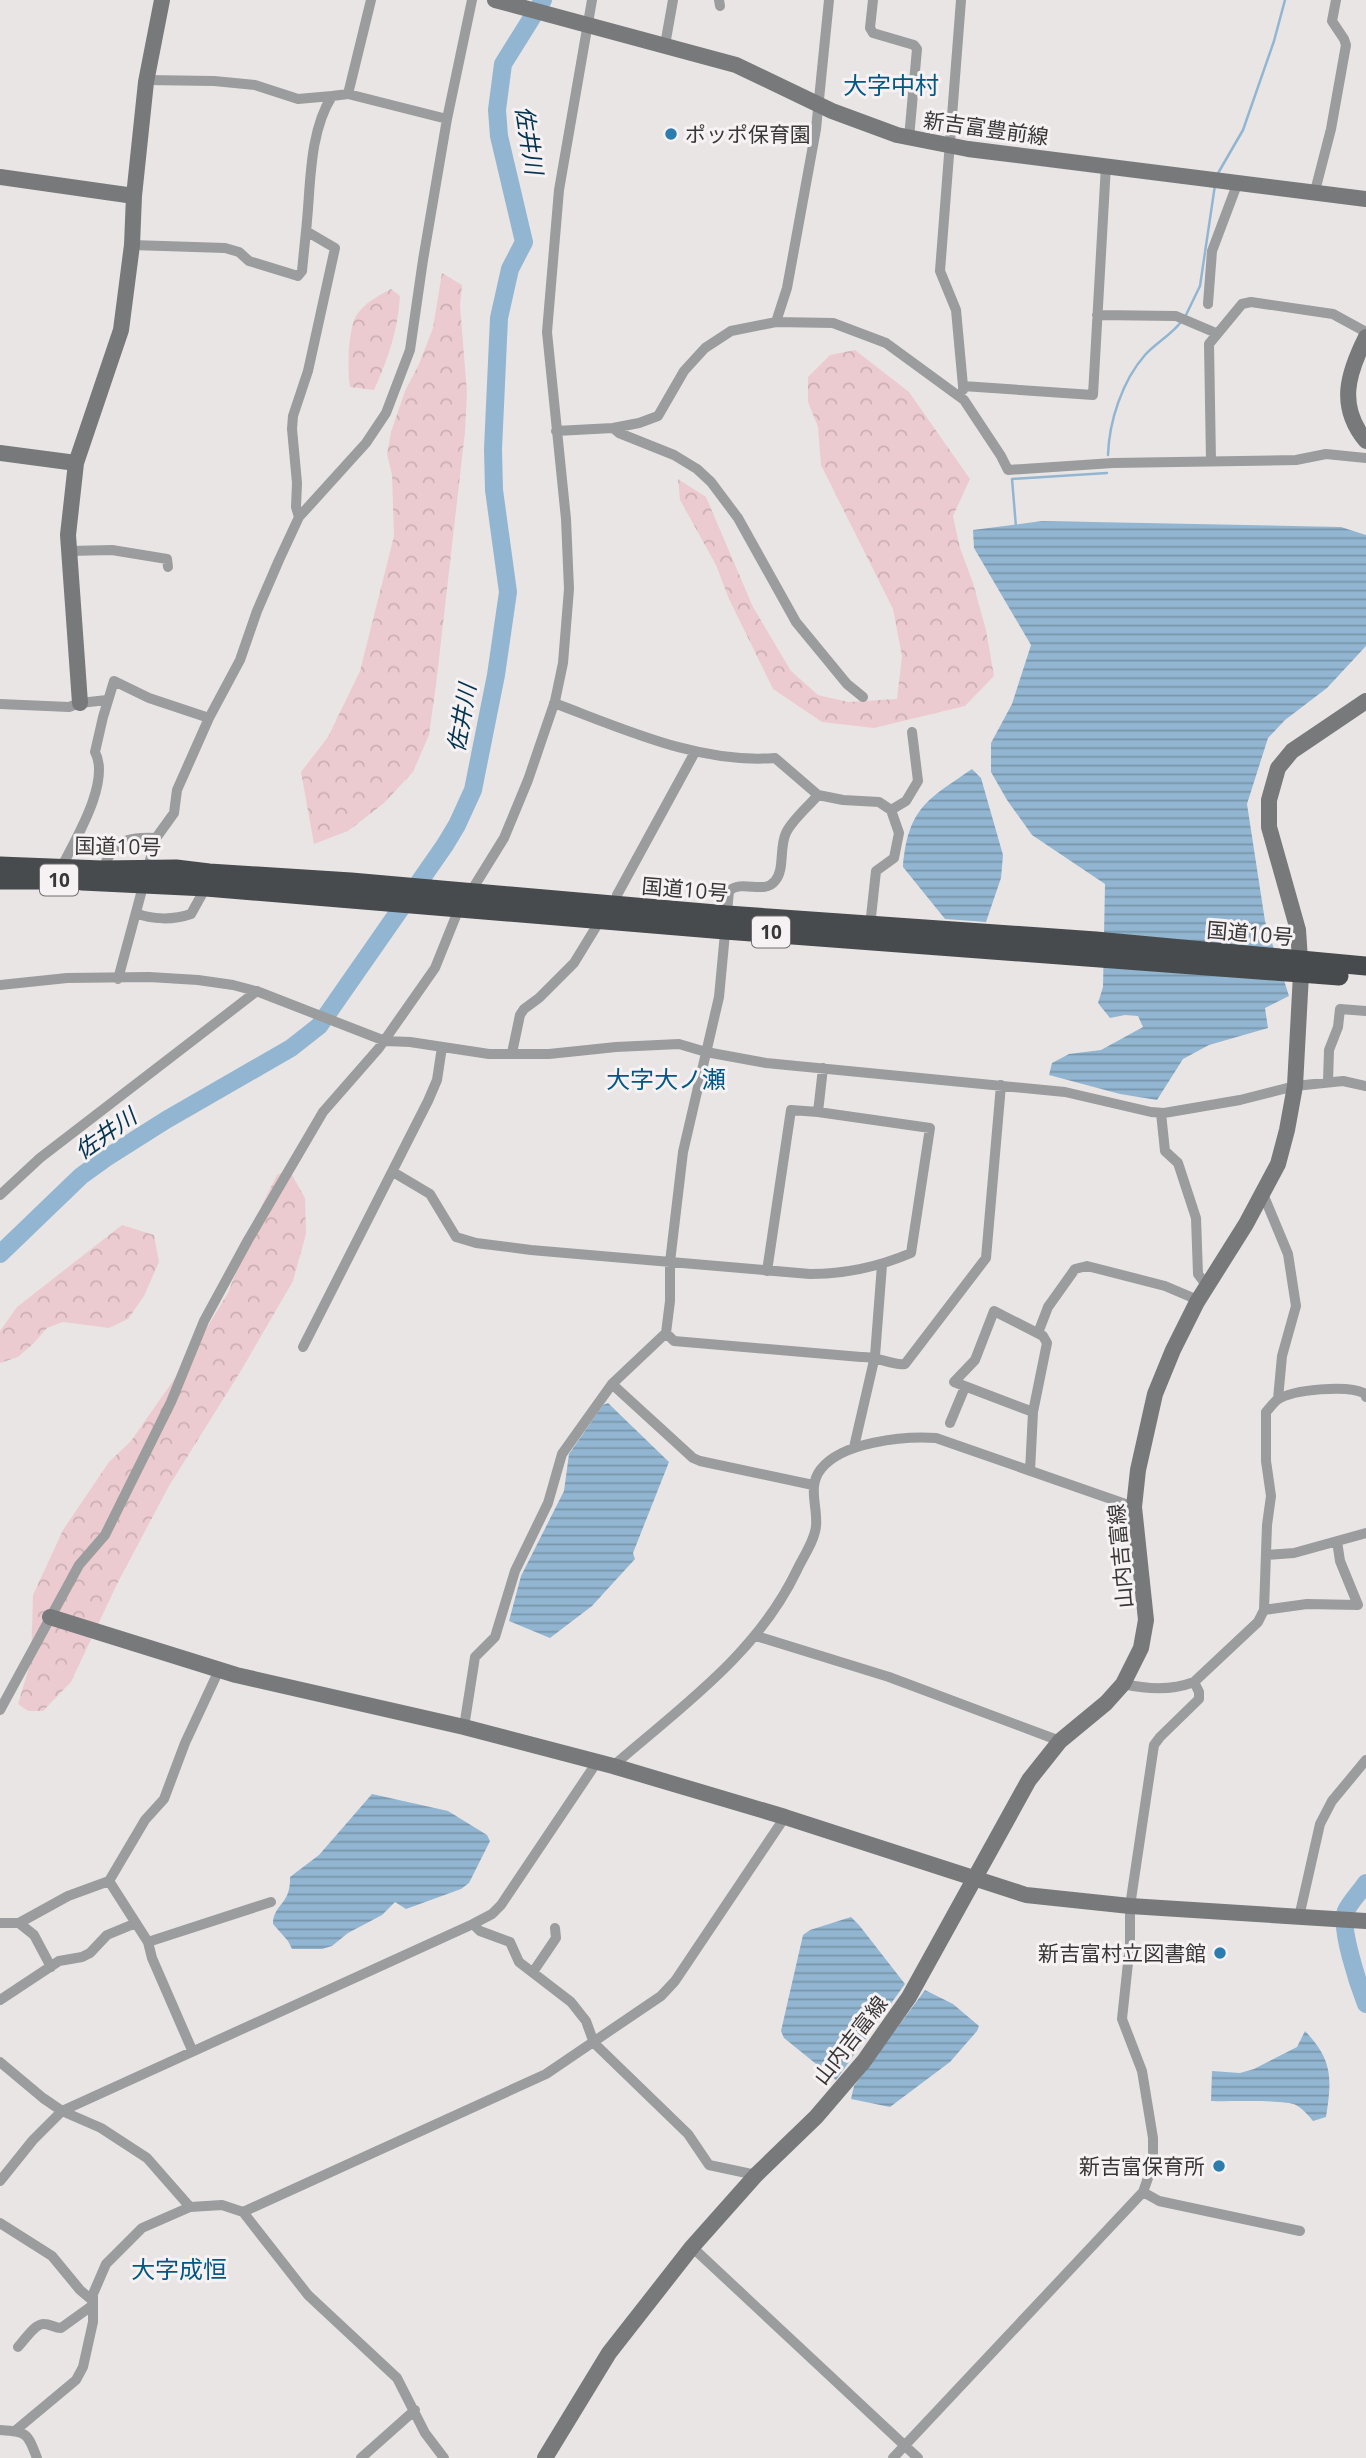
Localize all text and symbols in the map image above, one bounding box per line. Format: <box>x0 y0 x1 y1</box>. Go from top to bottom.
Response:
district label: 大字中村 <box>843 68 939 101</box>
water label: 佐井川 <box>509 103 552 180</box>
street label: 新吉富豊前線 <box>922 105 1050 151</box>
place label: ポッポ保育園 <box>685 120 811 148</box>
marker: ポッポ保育園 <box>663 126 679 142</box>
water label: 佐井川 <box>439 678 483 755</box>
street label: 国道10号 <box>74 831 162 861</box>
road number: 10 <box>40 864 78 895</box>
street label: 国道10号 <box>640 871 730 907</box>
street label: 国道10号 <box>1205 915 1295 951</box>
road number: 10 <box>752 916 790 948</box>
district label: 大字大ノ瀬 <box>606 1062 726 1095</box>
water label: 佐井川 <box>68 1098 145 1166</box>
street label: 山内吉富線 <box>1101 1502 1139 1610</box>
place label: 新吉富村立図書館 <box>1038 1939 1206 1967</box>
marker: 新吉富村立図書館 <box>1212 1945 1228 1961</box>
street label: 山内吉富線 <box>807 1990 893 2090</box>
place label: 新吉富保育所 <box>1079 2152 1205 2180</box>
marker: 新吉富保育所 <box>1211 2158 1227 2174</box>
district label: 大字成恒 <box>131 2252 227 2285</box>

